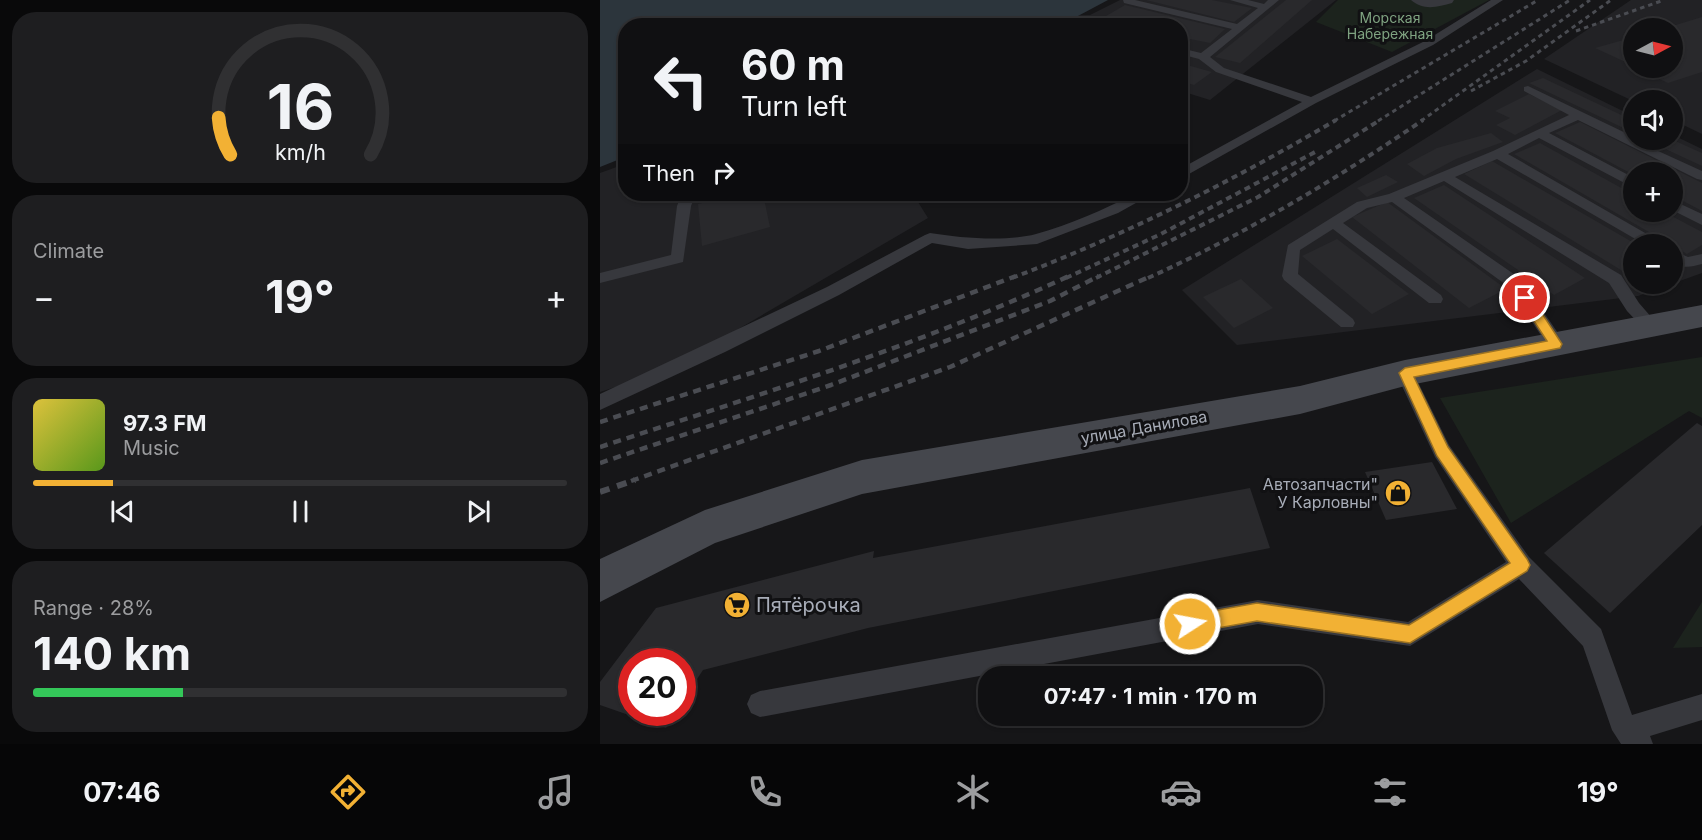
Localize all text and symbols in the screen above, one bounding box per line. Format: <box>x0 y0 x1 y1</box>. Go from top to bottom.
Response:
park label: Морская Набережная <box>1347 9 1433 42</box>
north arrow <box>1623 18 1683 78</box>
map controls <box>1623 18 1683 294</box>
text: 60 m <box>741 39 845 90</box>
icon: left <box>642 42 720 120</box>
text: 16 <box>266 69 334 144</box>
text: Turn left <box>741 90 847 123</box>
button: sound <box>1623 90 1683 150</box>
text: km/h <box>275 139 325 165</box>
icon: right <box>707 156 740 189</box>
text: Then <box>642 160 695 186</box>
button: + <box>1623 162 1683 222</box>
button: − <box>1623 234 1683 294</box>
text: Climate <box>33 239 104 263</box>
text: 19° <box>265 269 335 324</box>
pin <box>1499 272 1550 323</box>
text: − <box>33 277 55 317</box>
text: + <box>545 277 567 317</box>
icon: arrive <box>1508 281 1541 314</box>
street label: улица Данилова <box>1079 406 1209 448</box>
text: 97.3 FM <box>123 410 207 436</box>
text: Music <box>123 436 180 460</box>
place label: Автозапчасти" У Карловны" <box>1263 474 1378 512</box>
shop icon: Автозапчасти" У Карловны" <box>1383 478 1413 508</box>
icon: previous <box>106 495 139 528</box>
icon: pause <box>284 495 317 528</box>
icon: next <box>462 495 495 528</box>
supermarket icon: Пятёрочка <box>722 590 752 620</box>
position arrow <box>1158 592 1222 656</box>
place label: Пятёрочка <box>756 593 861 617</box>
text: Range · 28% <box>33 596 154 620</box>
text: 140 km <box>33 626 191 681</box>
speed limit sign: 20 <box>618 648 696 726</box>
text: 07:47 · 1 min · 170 m <box>1044 683 1257 709</box>
icon: directions <box>327 771 369 813</box>
icon: music <box>535 771 577 813</box>
icon: phone <box>744 771 786 813</box>
icon: climate <box>952 771 994 813</box>
icon: car <box>1160 771 1202 813</box>
icon: filters <box>1369 771 1411 813</box>
text: 07:46 <box>83 776 160 809</box>
text: 19° <box>1577 776 1619 809</box>

